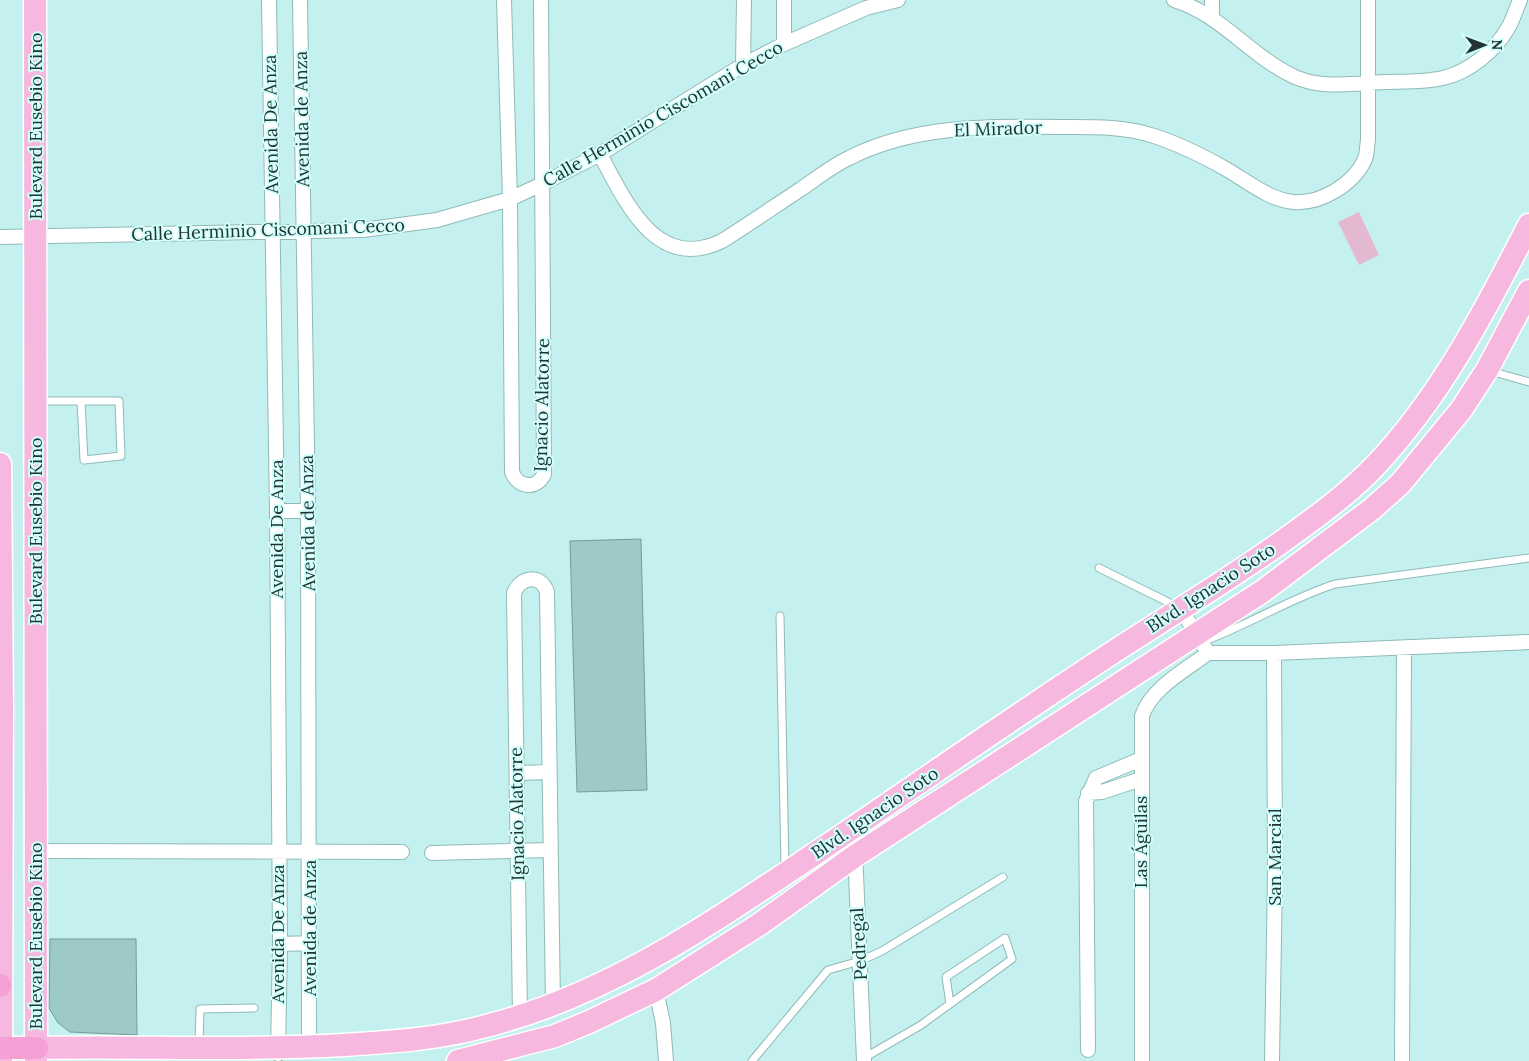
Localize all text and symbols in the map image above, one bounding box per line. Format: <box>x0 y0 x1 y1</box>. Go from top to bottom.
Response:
north arrow <box>1459 20 1509 70</box>
street label: Bulevard Eusebio Kino <box>24 32 47 220</box>
street label: Calle Herminio Ciscomani Cecco <box>539 35 787 192</box>
text: N <box>1488 39 1506 51</box>
street label: Avenida de Anza <box>289 51 314 188</box>
street label: Avenida De Anza <box>258 54 283 195</box>
street label: El Mirador <box>953 115 1043 142</box>
street label: Calle Herminio Ciscomani Cecco <box>131 213 405 246</box>
street label: Ignacio Alatorre <box>529 338 554 472</box>
street label: Bulevard Eusebio Kino <box>24 437 47 625</box>
street label: Avenida de Anza <box>295 455 320 592</box>
street label: Avenida De Anza <box>265 459 288 600</box>
street label: Blvd. Ignacio Soto <box>1142 537 1279 638</box>
street label: Ignacio Alatorre <box>504 747 529 881</box>
street label: Blvd. Ignacio Soto <box>807 761 943 864</box>
street label: Las Águilas <box>1129 796 1152 888</box>
street label: San Marcial <box>1263 808 1286 906</box>
street label: Bulevard Eusebio Kino <box>24 842 47 1030</box>
street label: Avenida de Anza <box>298 860 321 997</box>
street label: Avenida De Anza <box>266 864 289 1005</box>
street label: Pedregal <box>845 907 872 981</box>

